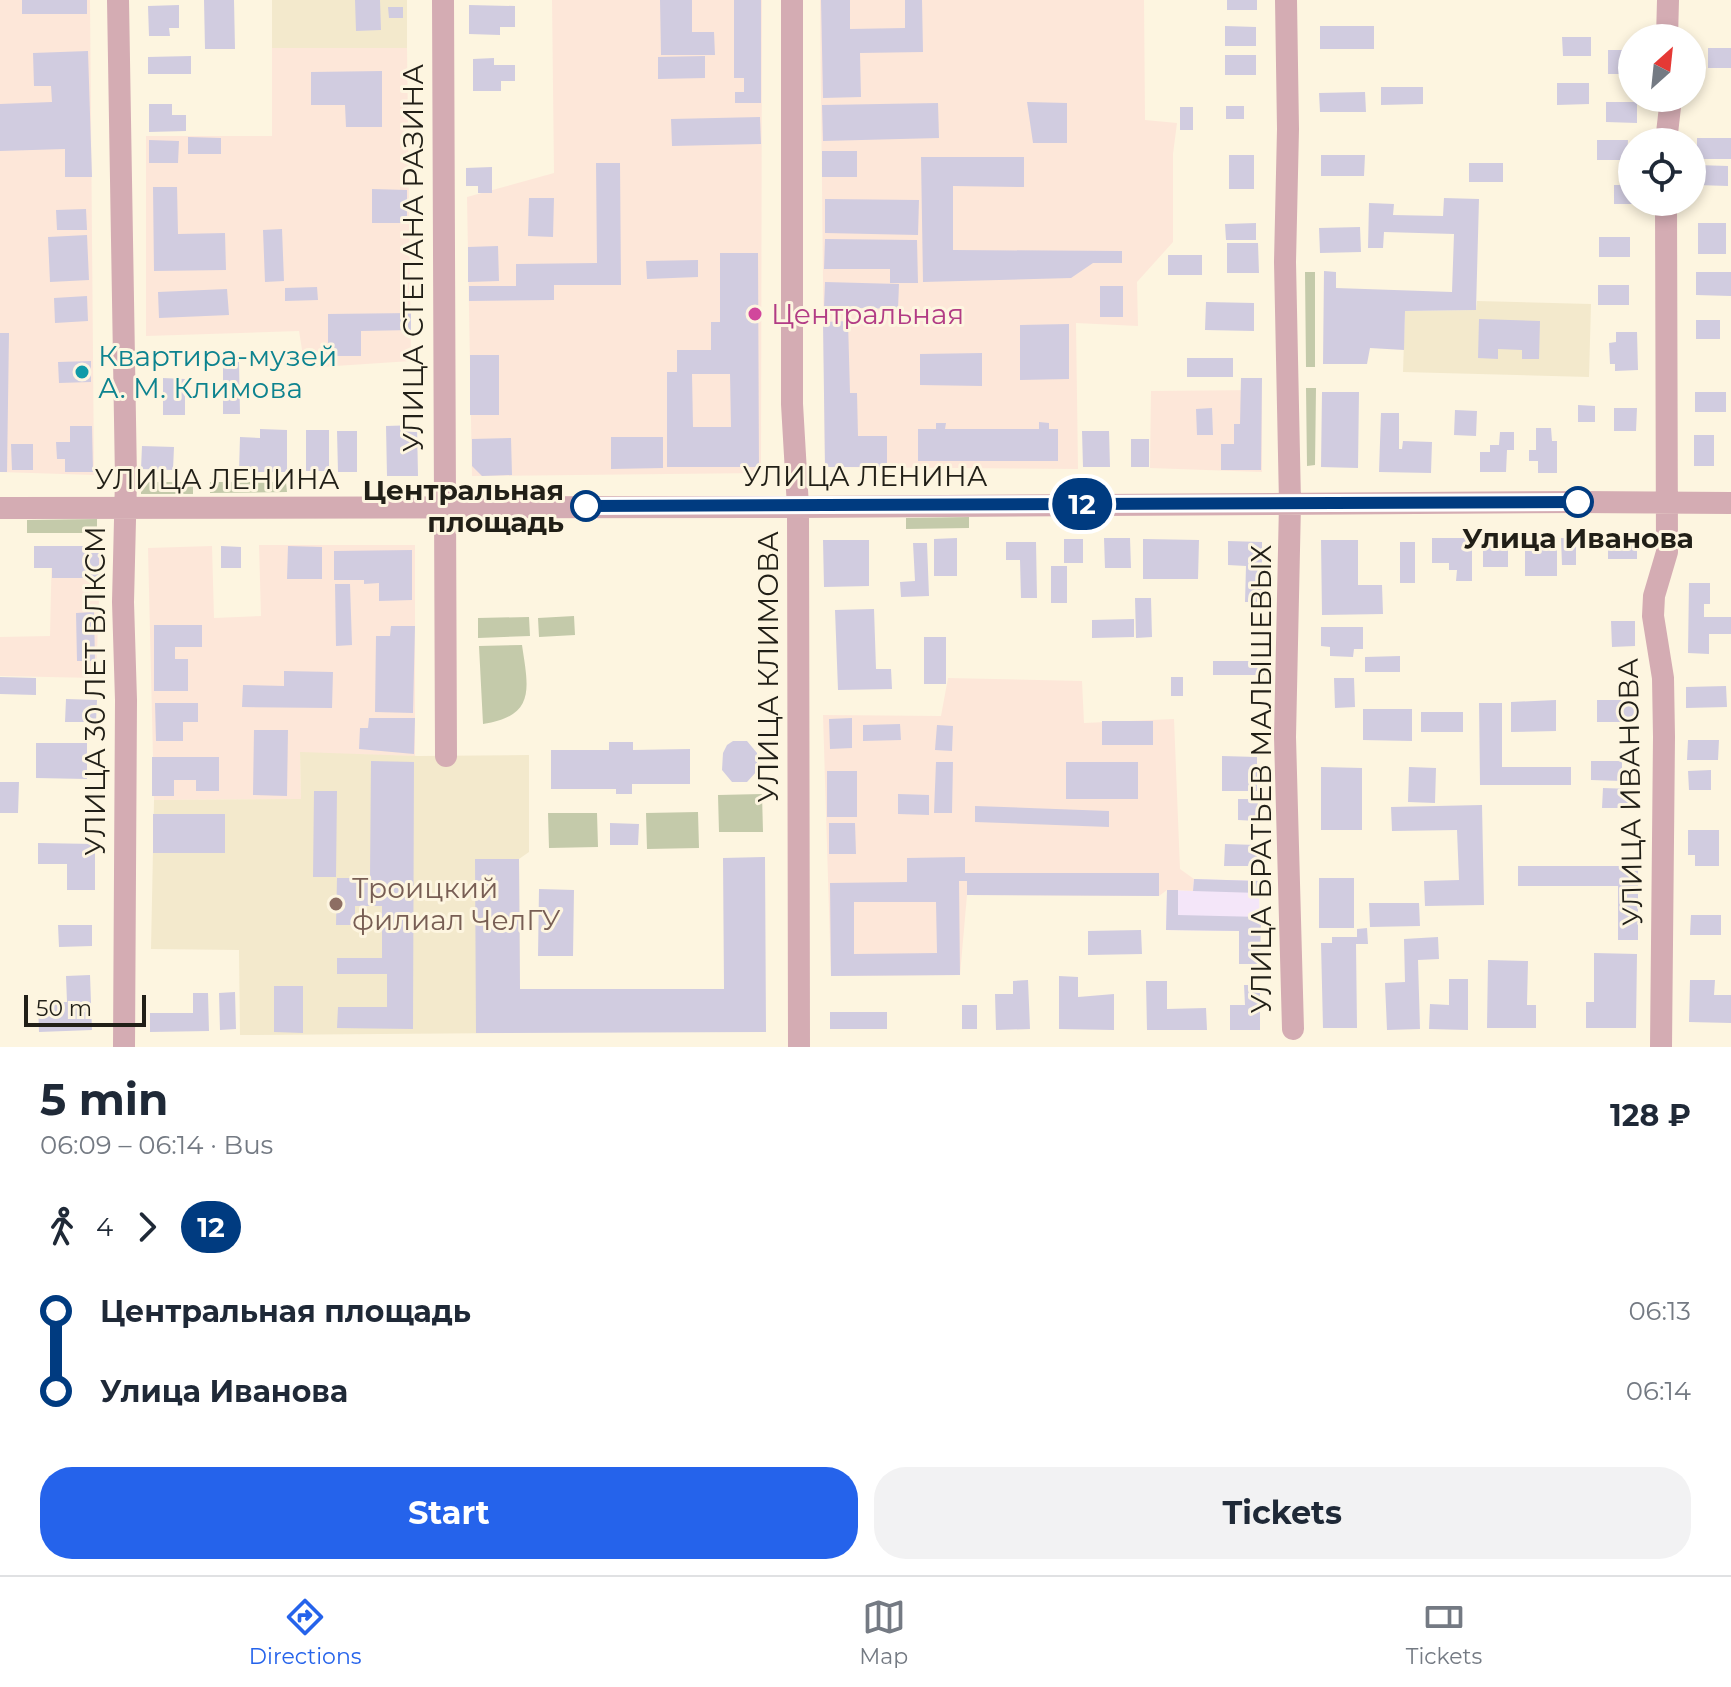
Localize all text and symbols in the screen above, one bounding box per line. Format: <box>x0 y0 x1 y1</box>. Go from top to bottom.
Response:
north arrow <box>1618 24 1706 112</box>
map controls <box>1618 24 1706 216</box>
street label: УЛИЦА СТЕПАНА РАЗИНА <box>396 64 430 452</box>
button: locate <box>1618 128 1706 216</box>
place label: Центральная <box>771 297 964 331</box>
marker: Центральная <box>746 305 764 323</box>
place label: Квартира-музей А. М. Климова <box>98 339 337 405</box>
marker: Квартира-музей А. М. Климова <box>73 363 91 381</box>
street label: УЛИЦА ЛЕНИНА <box>742 459 988 493</box>
street label: УЛИЦА ЛЕНИНА <box>94 462 340 496</box>
place label: Центральная площадь <box>363 473 564 539</box>
line badge: 12 <box>1046 478 1118 530</box>
text: 12 <box>1068 487 1096 521</box>
marker: Улица Иванова <box>1563 487 1593 517</box>
marker: Центральная площадь <box>571 491 601 521</box>
place label: Улица Иванова <box>1462 521 1694 555</box>
street label: УЛИЦА 30 ЛЕТ ВЛКСМ <box>78 526 112 856</box>
street label: УЛИЦА КЛИМОВА <box>751 531 785 803</box>
street label: УЛИЦА БРАТЬЕВ МАЛЫШЕВЫХ <box>1244 545 1278 1013</box>
street label: УЛИЦА ИВАНОВА <box>1611 658 1649 926</box>
place label: Троицкий филиал ЧелГУ <box>352 871 561 937</box>
marker: Троицкий филиал ЧелГУ <box>327 895 345 913</box>
scale bar <box>24 991 146 1027</box>
text: 50 m <box>36 995 92 1022</box>
text: 5 min <box>40 1072 168 1126</box>
text: 128 ₽ <box>1610 1097 1691 1134</box>
text: 06:09 – 06:14 · Bus <box>40 1129 273 1161</box>
icon: walk <box>40 1205 84 1249</box>
icon: forward <box>125 1205 169 1249</box>
text: 12 <box>197 1210 225 1244</box>
text: 4 <box>96 1211 113 1243</box>
text: Центральная площадь <box>100 1293 471 1330</box>
text: 06:13 <box>1628 1295 1691 1327</box>
text: Улица Иванова <box>100 1373 348 1410</box>
text: 06:14 <box>1626 1375 1691 1407</box>
button: Start <box>40 1467 858 1559</box>
button: Tickets <box>874 1467 1691 1559</box>
tab: Directions <box>249 1595 362 1670</box>
tab: Map <box>859 1595 908 1670</box>
tab: Tickets <box>1406 1595 1482 1670</box>

